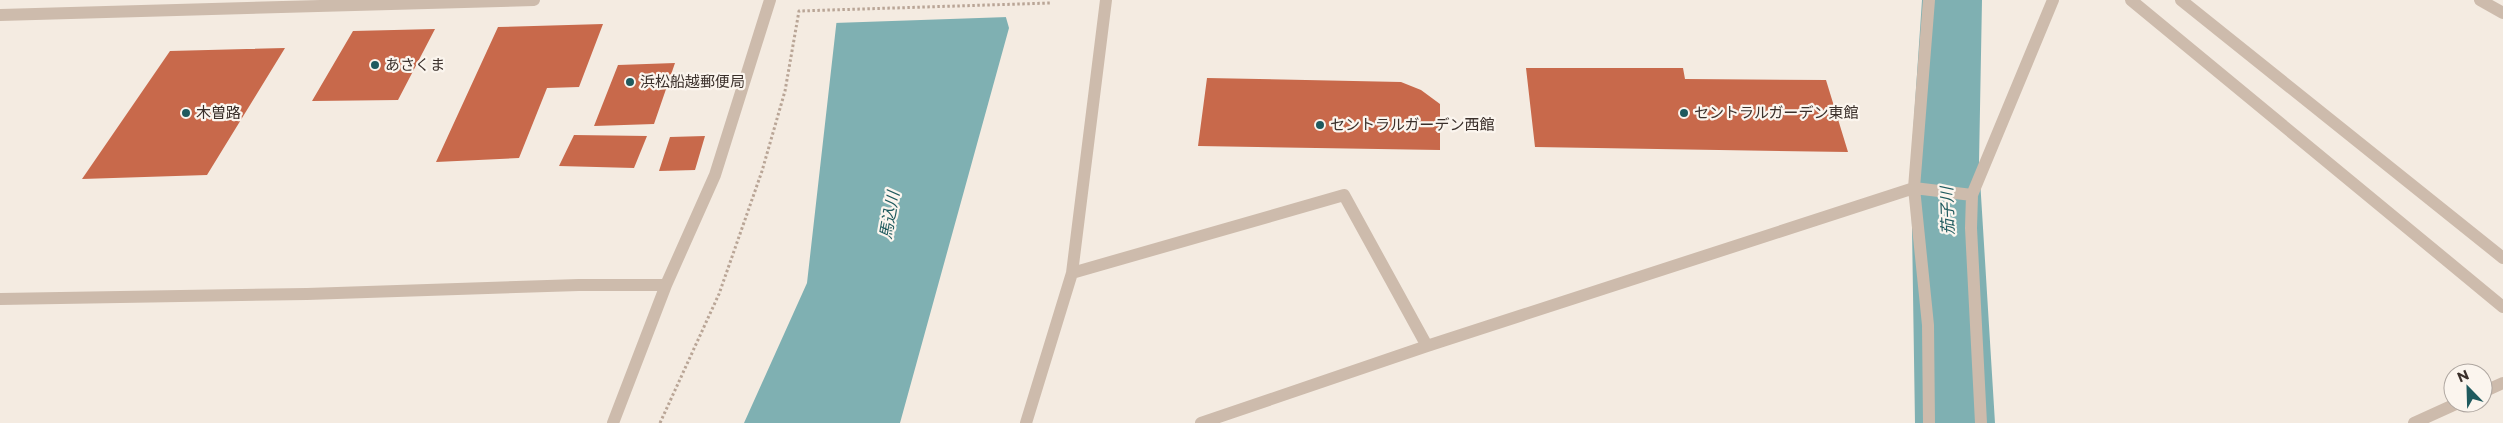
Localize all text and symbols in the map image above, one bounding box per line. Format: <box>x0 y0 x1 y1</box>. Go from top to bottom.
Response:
place label: あさくま <box>385 55 445 74</box>
marker: あさくま <box>369 59 381 71</box>
place label: 浜松船越郵便局 <box>640 72 745 91</box>
marker: 浜松船越郵便局 <box>624 76 636 88</box>
place label: 木曽路 <box>196 103 241 122</box>
place label: セントラルガーデン東館 <box>1694 103 1859 122</box>
marker: 木曽路 <box>180 107 192 119</box>
marker: セントラルガーデン東館 <box>1678 107 1690 119</box>
place label: セントラルガーデン西館 <box>1330 115 1495 134</box>
marker: セントラルガーデン西館 <box>1314 119 1326 131</box>
water label: 茄子川 <box>1937 185 1958 235</box>
water label: 馬込川 <box>876 188 903 240</box>
north arrow <box>2443 363 2493 413</box>
text: N <box>2454 366 2472 387</box>

